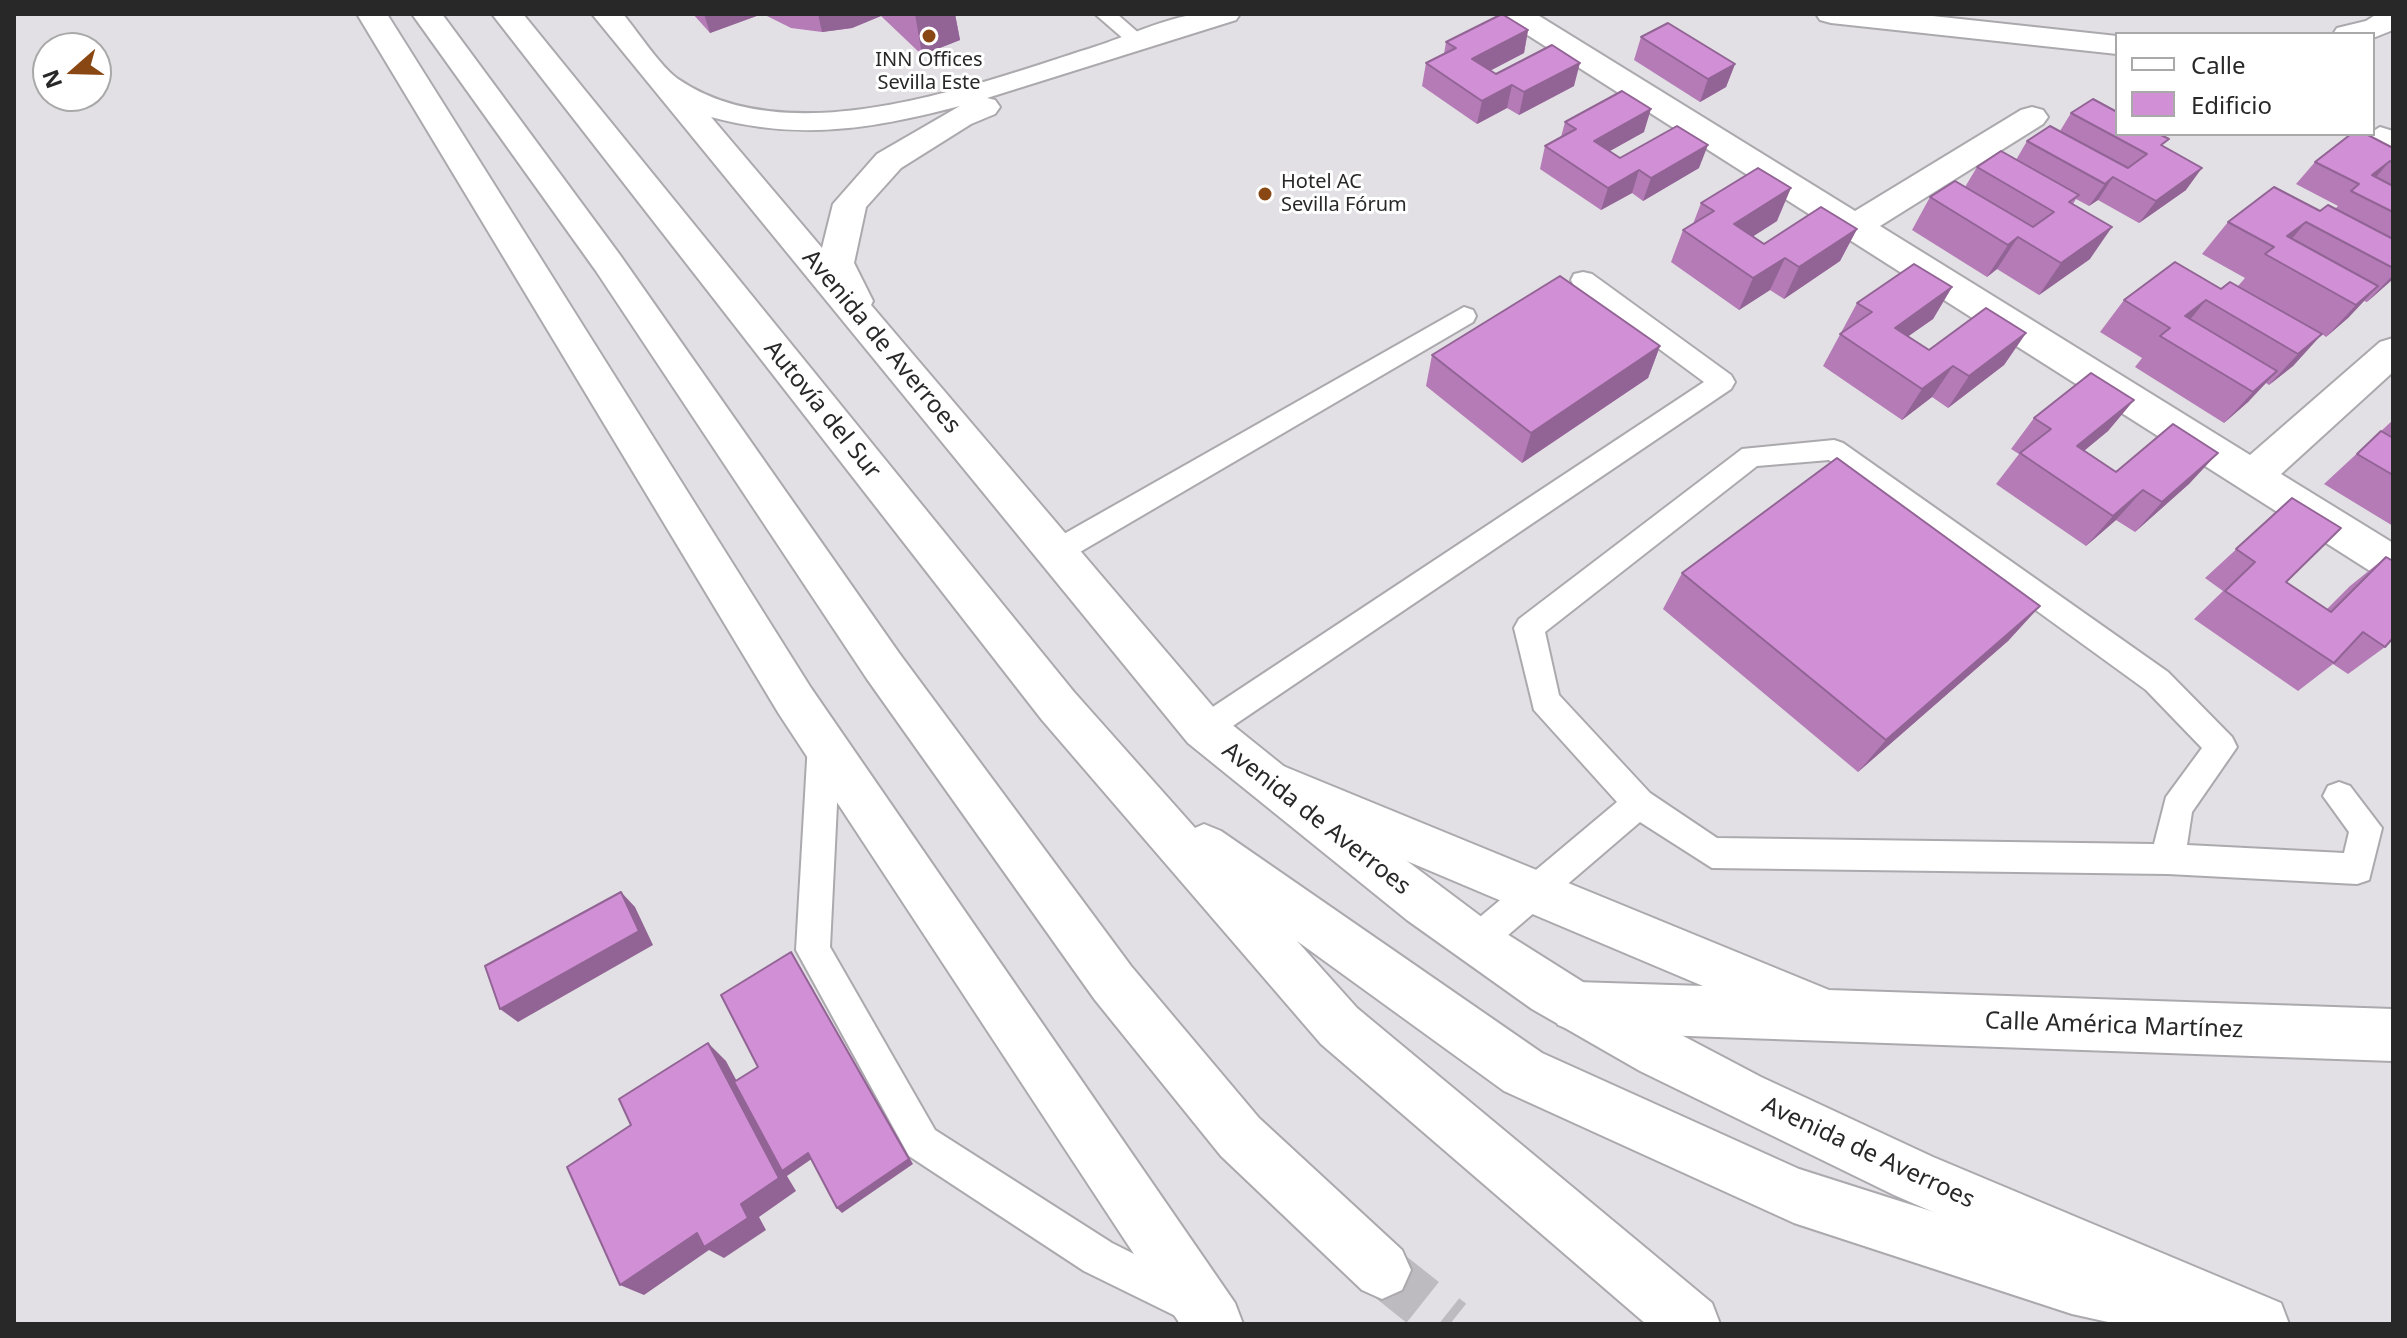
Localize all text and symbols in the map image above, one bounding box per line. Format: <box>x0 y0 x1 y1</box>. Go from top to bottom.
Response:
marker: INN Offices Sevilla Este <box>920 27 938 45</box>
north arrow <box>32 32 112 112</box>
legend <box>2115 32 2375 136</box>
place label: INN Offices Sevilla Este <box>875 48 983 95</box>
text: Calle <box>2191 48 2246 81</box>
text: N <box>34 66 68 93</box>
text: Edificio <box>2191 88 2272 121</box>
place label: Hotel AC Sevilla Fórum <box>1281 170 1407 217</box>
marker: Hotel AC Sevilla Fórum <box>1256 185 1274 203</box>
street label: Avenida de Averroes <box>796 244 966 440</box>
street label: Autovía del Sur <box>757 335 887 485</box>
street label: Avenida de Averroes <box>1216 737 1416 901</box>
street label: Calle América Martínez <box>1984 1007 2244 1045</box>
street label: Avenida de Averroes <box>1757 1091 1979 1215</box>

